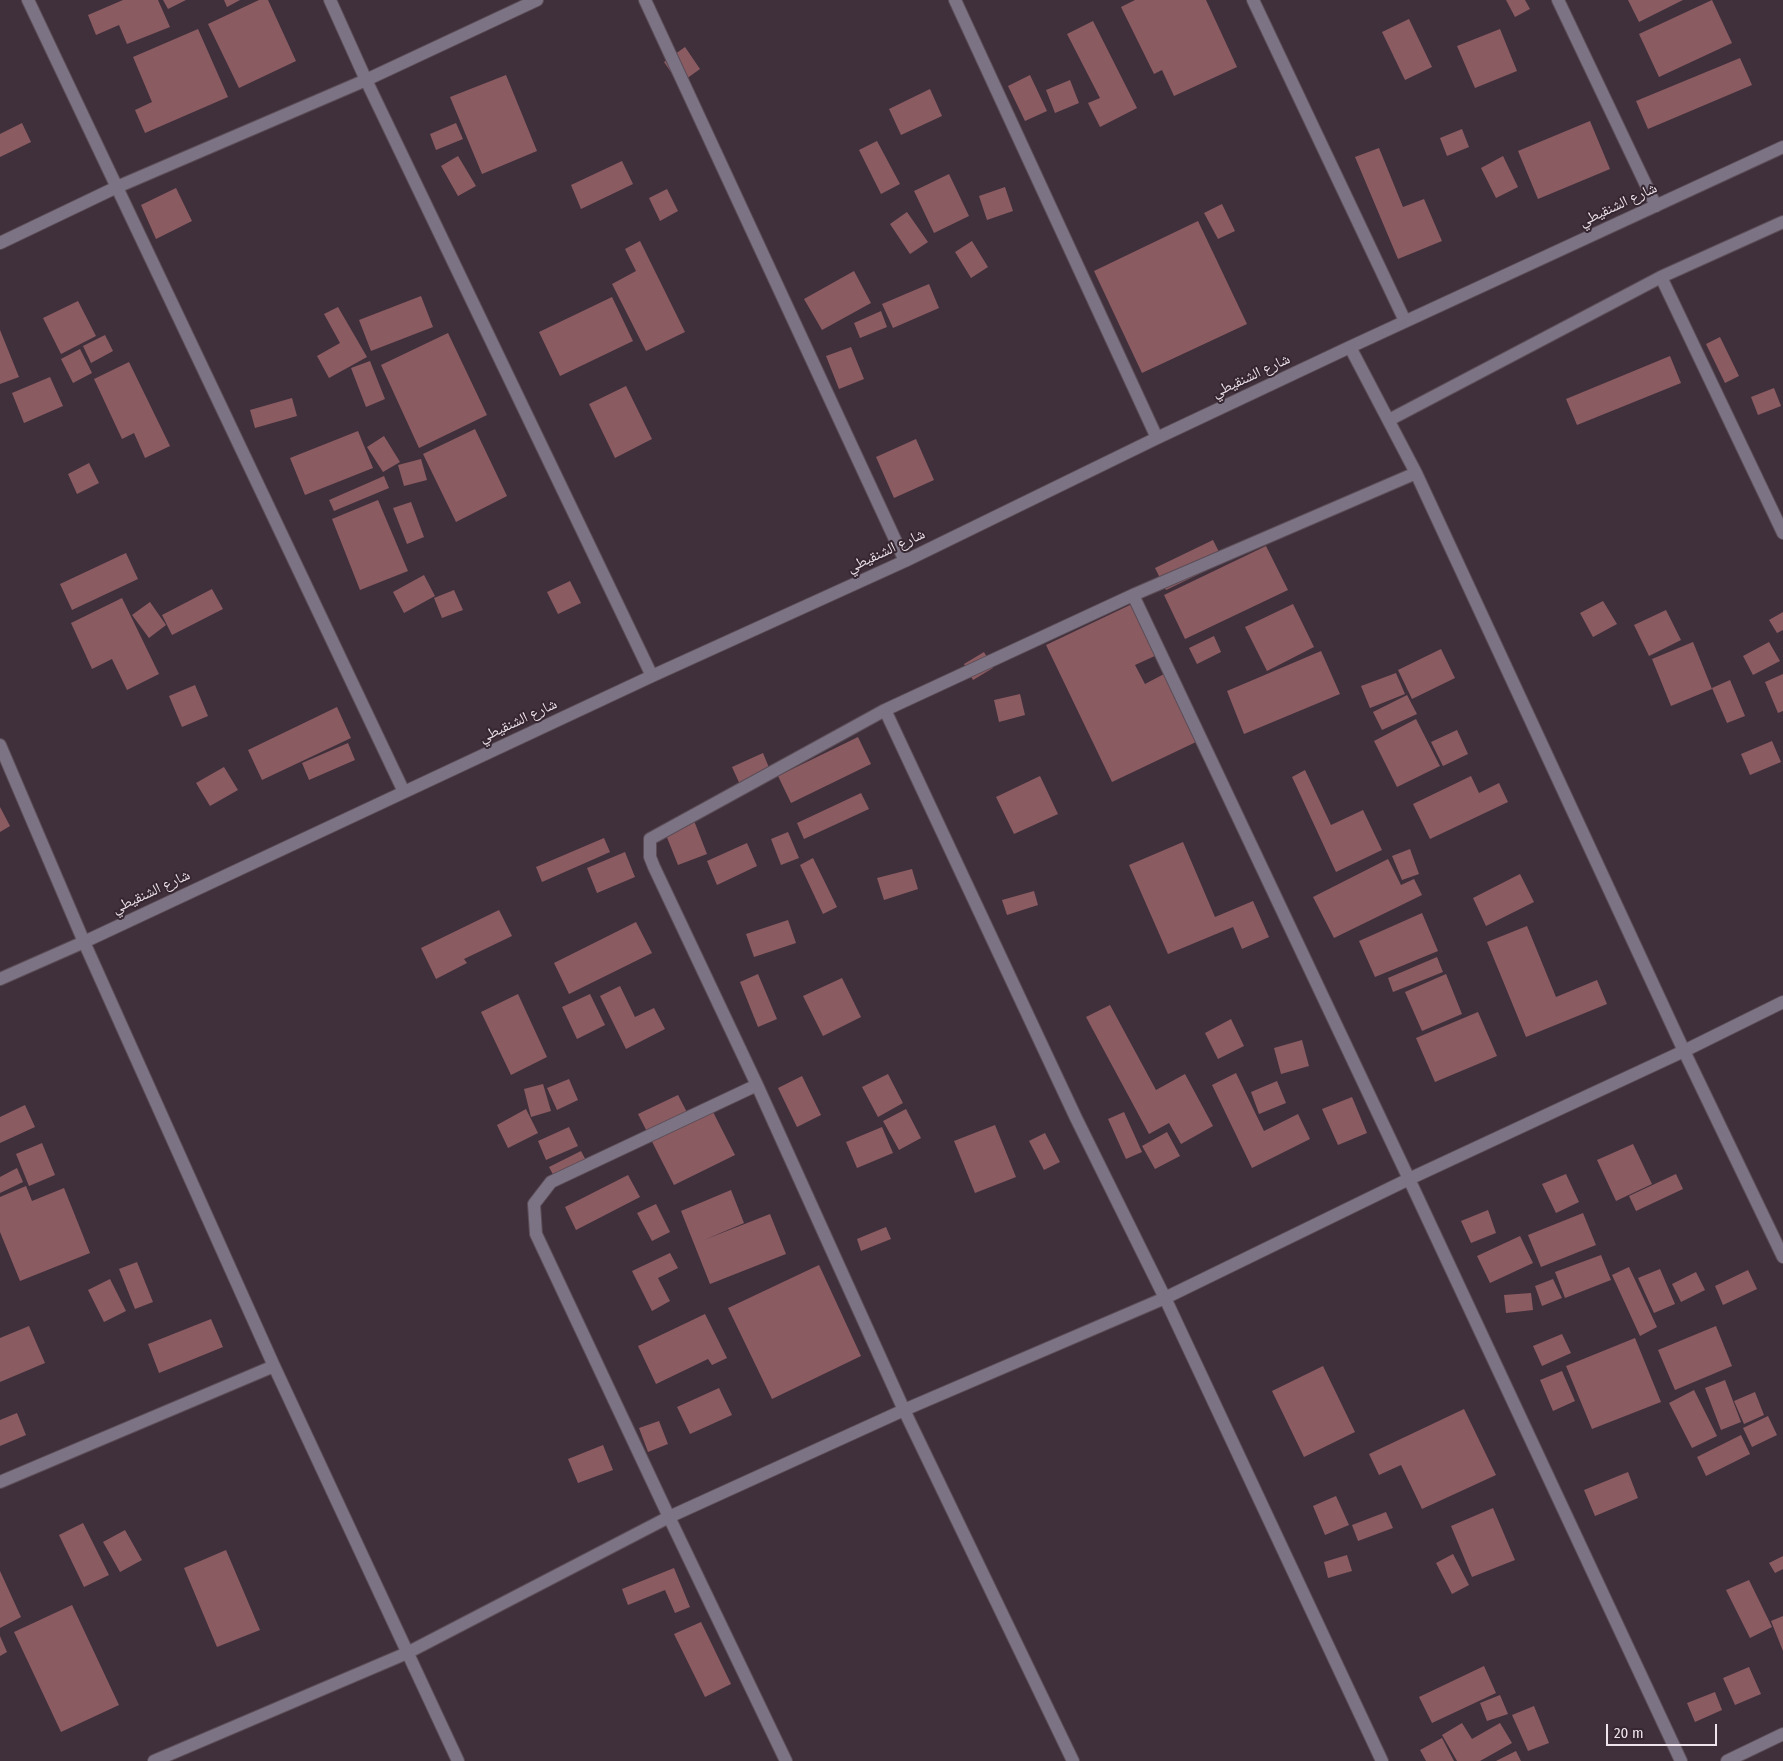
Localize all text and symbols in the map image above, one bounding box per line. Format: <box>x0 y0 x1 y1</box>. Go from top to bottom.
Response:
street label: شارع الشنقيطي <box>1576 179 1660 231</box>
street label: شارع الشنقيطي <box>1209 350 1293 402</box>
street label: شارع الشنقيطي <box>844 525 928 577</box>
street label: شارع الشنقيطي <box>476 695 560 747</box>
street label: شارع الشنقيطي <box>109 866 193 918</box>
scale bar <box>1608 1714 1719 1746</box>
text: 20 m <box>1614 1724 1644 1742</box>

